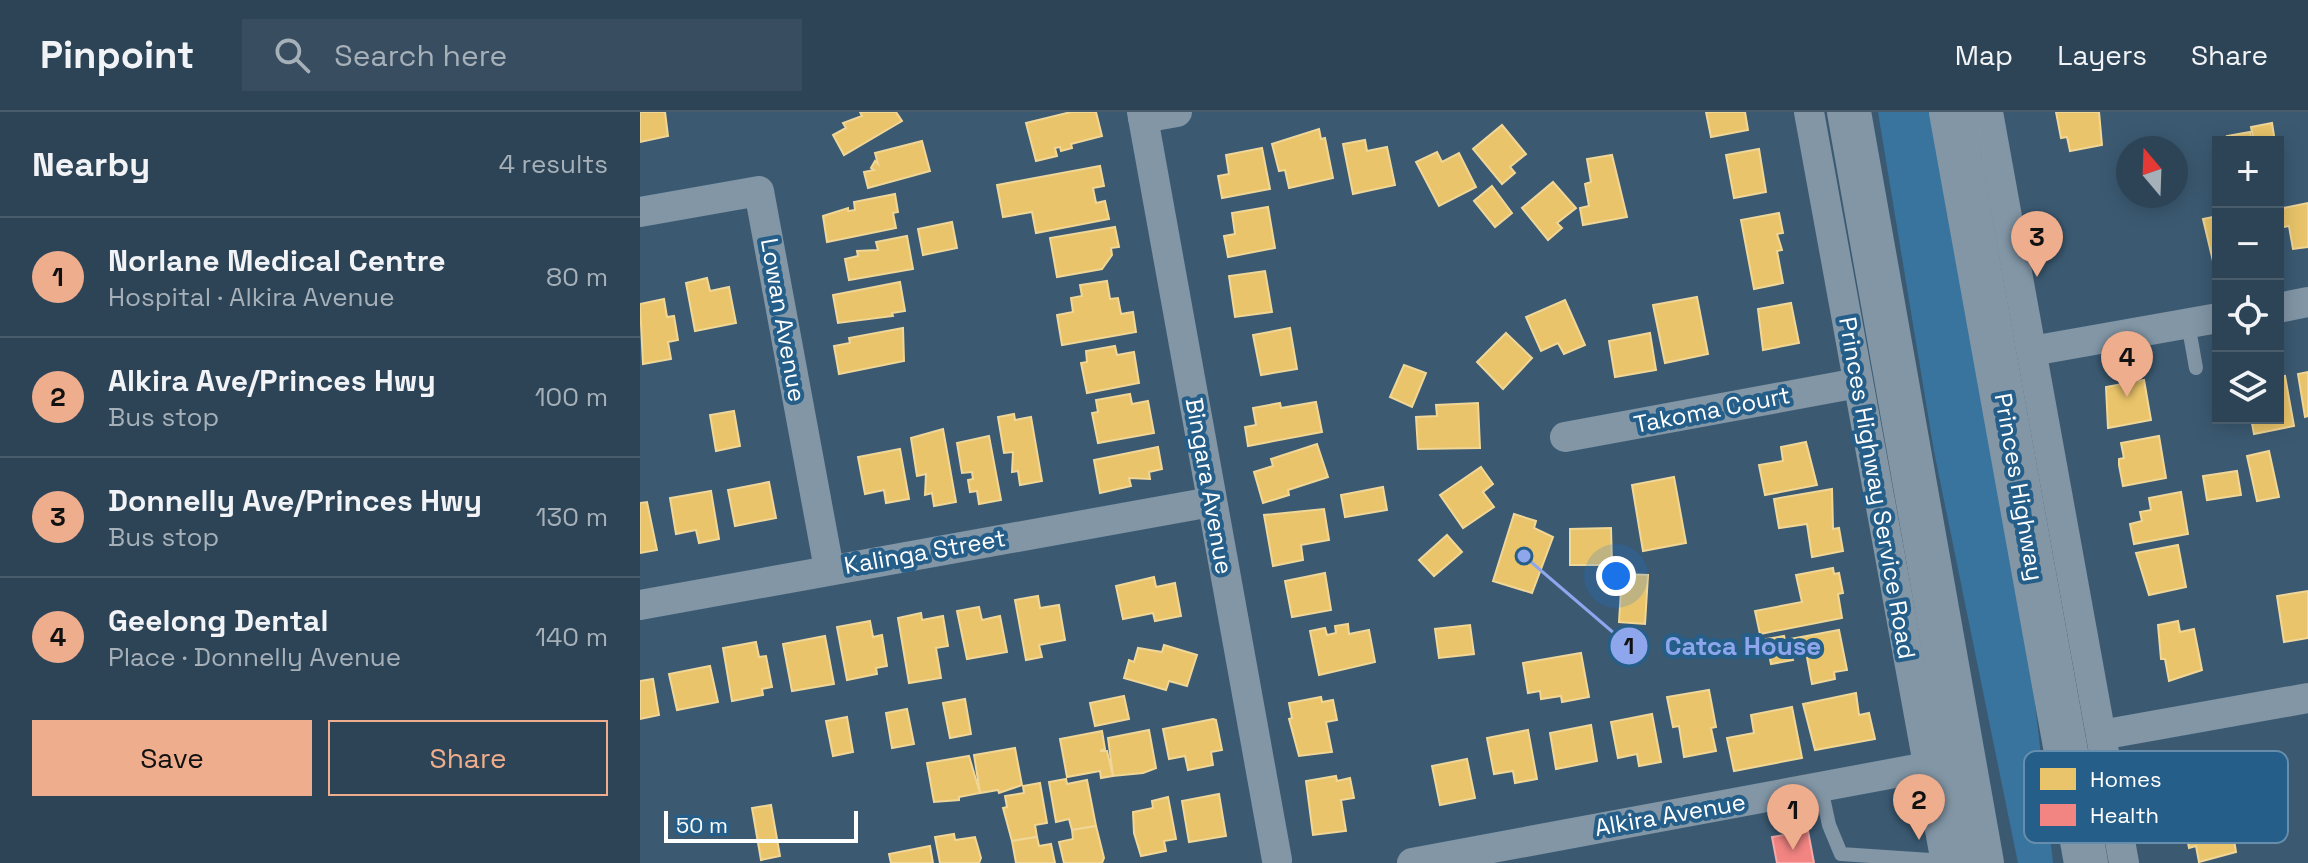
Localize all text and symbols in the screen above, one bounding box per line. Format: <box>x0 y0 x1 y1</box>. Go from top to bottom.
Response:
search box <box>242 19 802 91</box>
text: Pinpoint <box>40 31 194 79</box>
icon: search <box>270 33 314 77</box>
text: Search here <box>334 36 507 75</box>
text: Map <box>1955 37 2013 73</box>
text: Layers <box>2057 37 2147 73</box>
text: Share <box>2191 37 2268 73</box>
north arrow <box>2116 136 2188 208</box>
map controls <box>2212 136 2284 424</box>
button: + <box>2212 136 2284 208</box>
text: Nearby <box>32 143 150 186</box>
text: 4 results <box>499 147 608 181</box>
button: − <box>2212 208 2284 280</box>
pin: 3 <box>2011 211 2063 277</box>
street label: Lowan Avenue <box>754 236 813 404</box>
text: Norlane Medical Centre <box>108 241 446 280</box>
text: 1 <box>52 260 64 294</box>
text: 80 m <box>546 260 608 294</box>
text: Hospital · Alkira Avenue <box>108 280 395 314</box>
button: locate <box>2212 280 2284 352</box>
street label: Princes Highway Service Road <box>1832 314 1923 661</box>
pin: 4 <box>2101 331 2153 397</box>
button: layers <box>2212 352 2284 424</box>
text: Alkira Ave/Princes Hwy <box>108 361 436 400</box>
street label: Takoma Court <box>1631 379 1793 440</box>
text: 2 <box>50 380 66 414</box>
text: 100 m <box>535 380 608 414</box>
street label: Princes Highway <box>1988 391 2051 583</box>
street label: Bingara Avenue <box>1179 395 1240 577</box>
text: Bus stop <box>108 400 219 434</box>
text: Donnelly Ave/Princes Hwy <box>108 481 482 520</box>
text: 3 <box>50 500 66 534</box>
text: 130 m <box>536 500 608 534</box>
text: Bus stop <box>108 520 219 554</box>
street label: Kalinga Street <box>842 522 1008 581</box>
your location <box>1596 556 1636 596</box>
text: Geelong Dental <box>108 601 328 640</box>
text: 4 <box>50 620 66 654</box>
text: 140 m <box>535 620 608 654</box>
callout: Catca House <box>1609 621 1837 671</box>
text: Catca House <box>1665 629 1821 663</box>
text: 1 <box>1624 630 1634 661</box>
text: Place · Donnelly Avenue <box>108 640 401 674</box>
button: Save <box>32 720 312 796</box>
button: Share <box>328 720 608 796</box>
legend <box>2024 751 2288 843</box>
text: Homes <box>2090 765 2162 793</box>
pin: 2 <box>1893 774 1945 840</box>
pin: 1 <box>1767 784 1819 850</box>
street label: Alkira Avenue <box>1592 786 1748 843</box>
text: Health <box>2090 801 2159 829</box>
scale bar <box>664 807 858 843</box>
text: 50 m <box>676 811 728 839</box>

